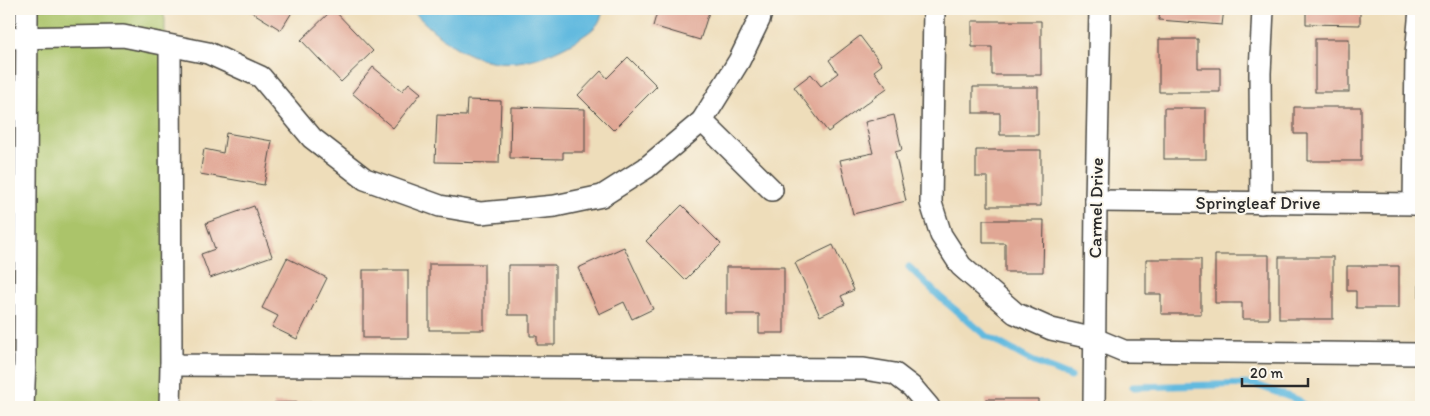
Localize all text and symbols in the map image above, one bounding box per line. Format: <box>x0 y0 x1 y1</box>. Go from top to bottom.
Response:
street label: Carmel Drive <box>1084 157 1108 259</box>
street label: Springleaf Drive <box>1196 192 1320 214</box>
scale bar <box>1242 356 1309 388</box>
text: 20 m <box>1250 364 1284 382</box>

